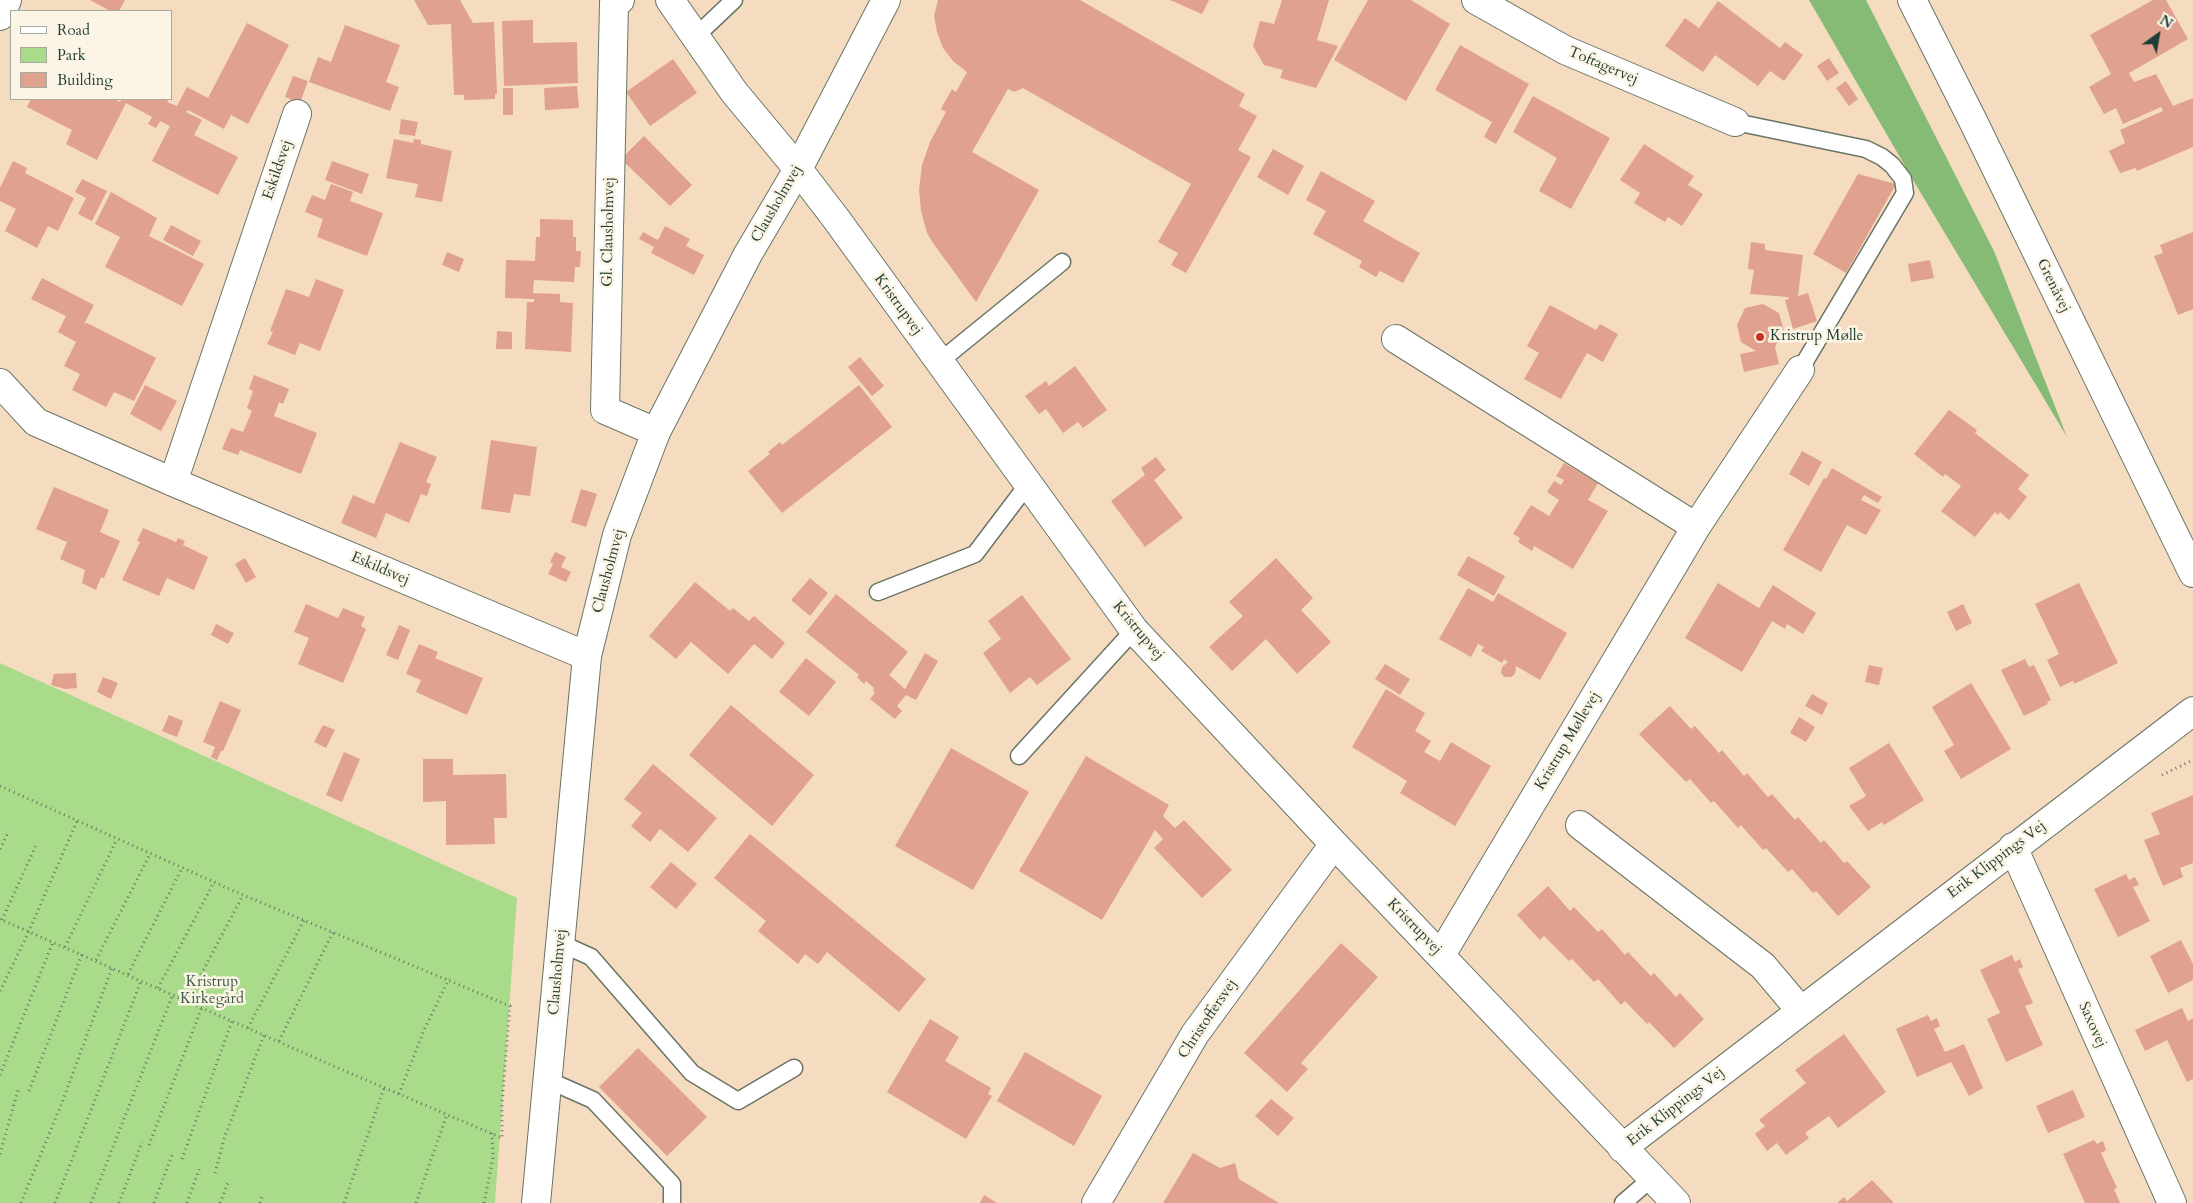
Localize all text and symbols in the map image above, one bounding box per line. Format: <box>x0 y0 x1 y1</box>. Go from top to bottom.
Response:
legend <box>10 10 172 100</box>
north arrow <box>2133 10 2183 60</box>
text: N <box>2156 11 2176 33</box>
text: Road <box>57 20 90 40</box>
street label: Toftagervej <box>1565 43 1641 89</box>
text: Park <box>57 45 86 65</box>
text: Building <box>57 70 113 90</box>
street label: Eskildsvej <box>259 138 297 202</box>
street label: Clausholmvej <box>748 162 806 246</box>
street label: Gl. Clausholmvej <box>599 177 619 287</box>
street label: Grenåvej <box>2032 256 2074 316</box>
street label: Kristrupvej <box>870 271 926 339</box>
place label: Kristrup Mølle <box>1770 328 1863 346</box>
marker: Kristrup Mølle <box>1754 331 1766 343</box>
street label: Clausholmvej <box>589 527 629 615</box>
street label: Eskildsvej <box>348 549 412 589</box>
street label: Kristrupvej <box>1108 598 1168 664</box>
street label: Kristrup Møllevej <box>1531 688 1605 794</box>
street label: Erik Klippings Vej <box>1944 817 2050 903</box>
street label: Kristrupvej <box>1383 895 1445 959</box>
street label: Clausholmvej <box>545 928 571 1016</box>
park label: Kristrup Kirkegård <box>180 974 244 1009</box>
street label: Christoffersvej <box>1175 976 1241 1062</box>
street label: Saxovej <box>2074 999 2110 1051</box>
street label: Erik Klippings Vej <box>1624 1063 1728 1151</box>

